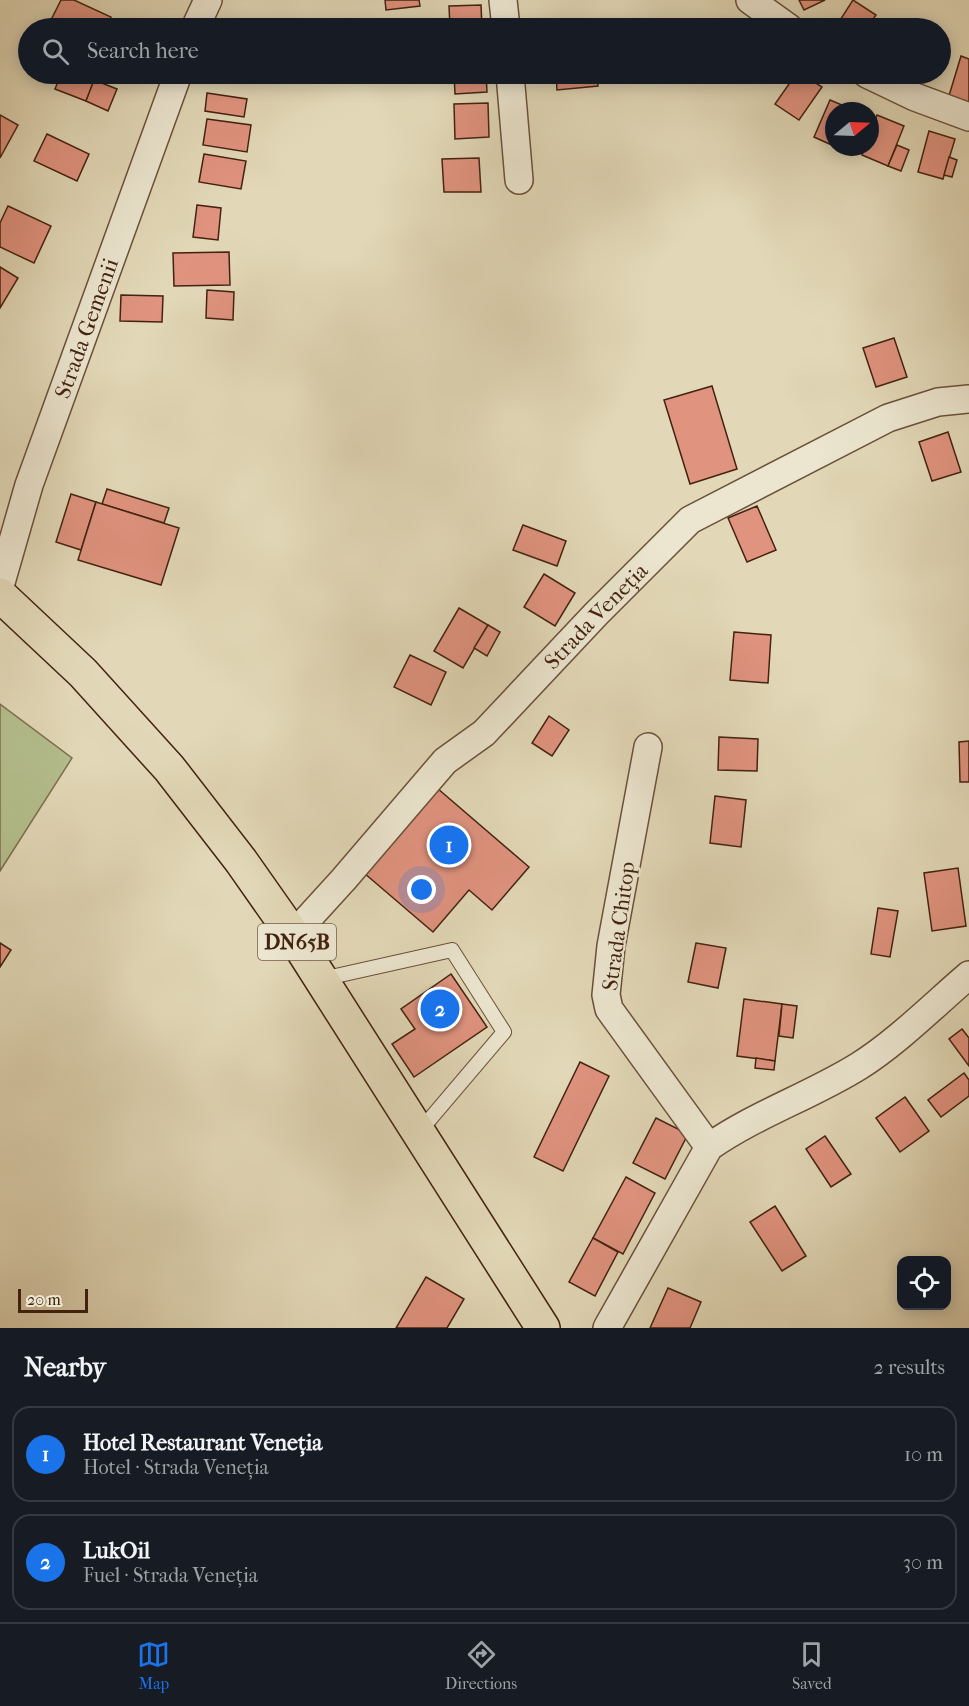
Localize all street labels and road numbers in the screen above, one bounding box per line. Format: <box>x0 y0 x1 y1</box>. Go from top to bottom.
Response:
street label: Strada Gemenii <box>50 254 124 402</box>
street label: Strada Veneția <box>539 557 654 675</box>
street label: Strada Chitop <box>597 860 641 992</box>
road number: DN65B <box>258 924 336 960</box>

